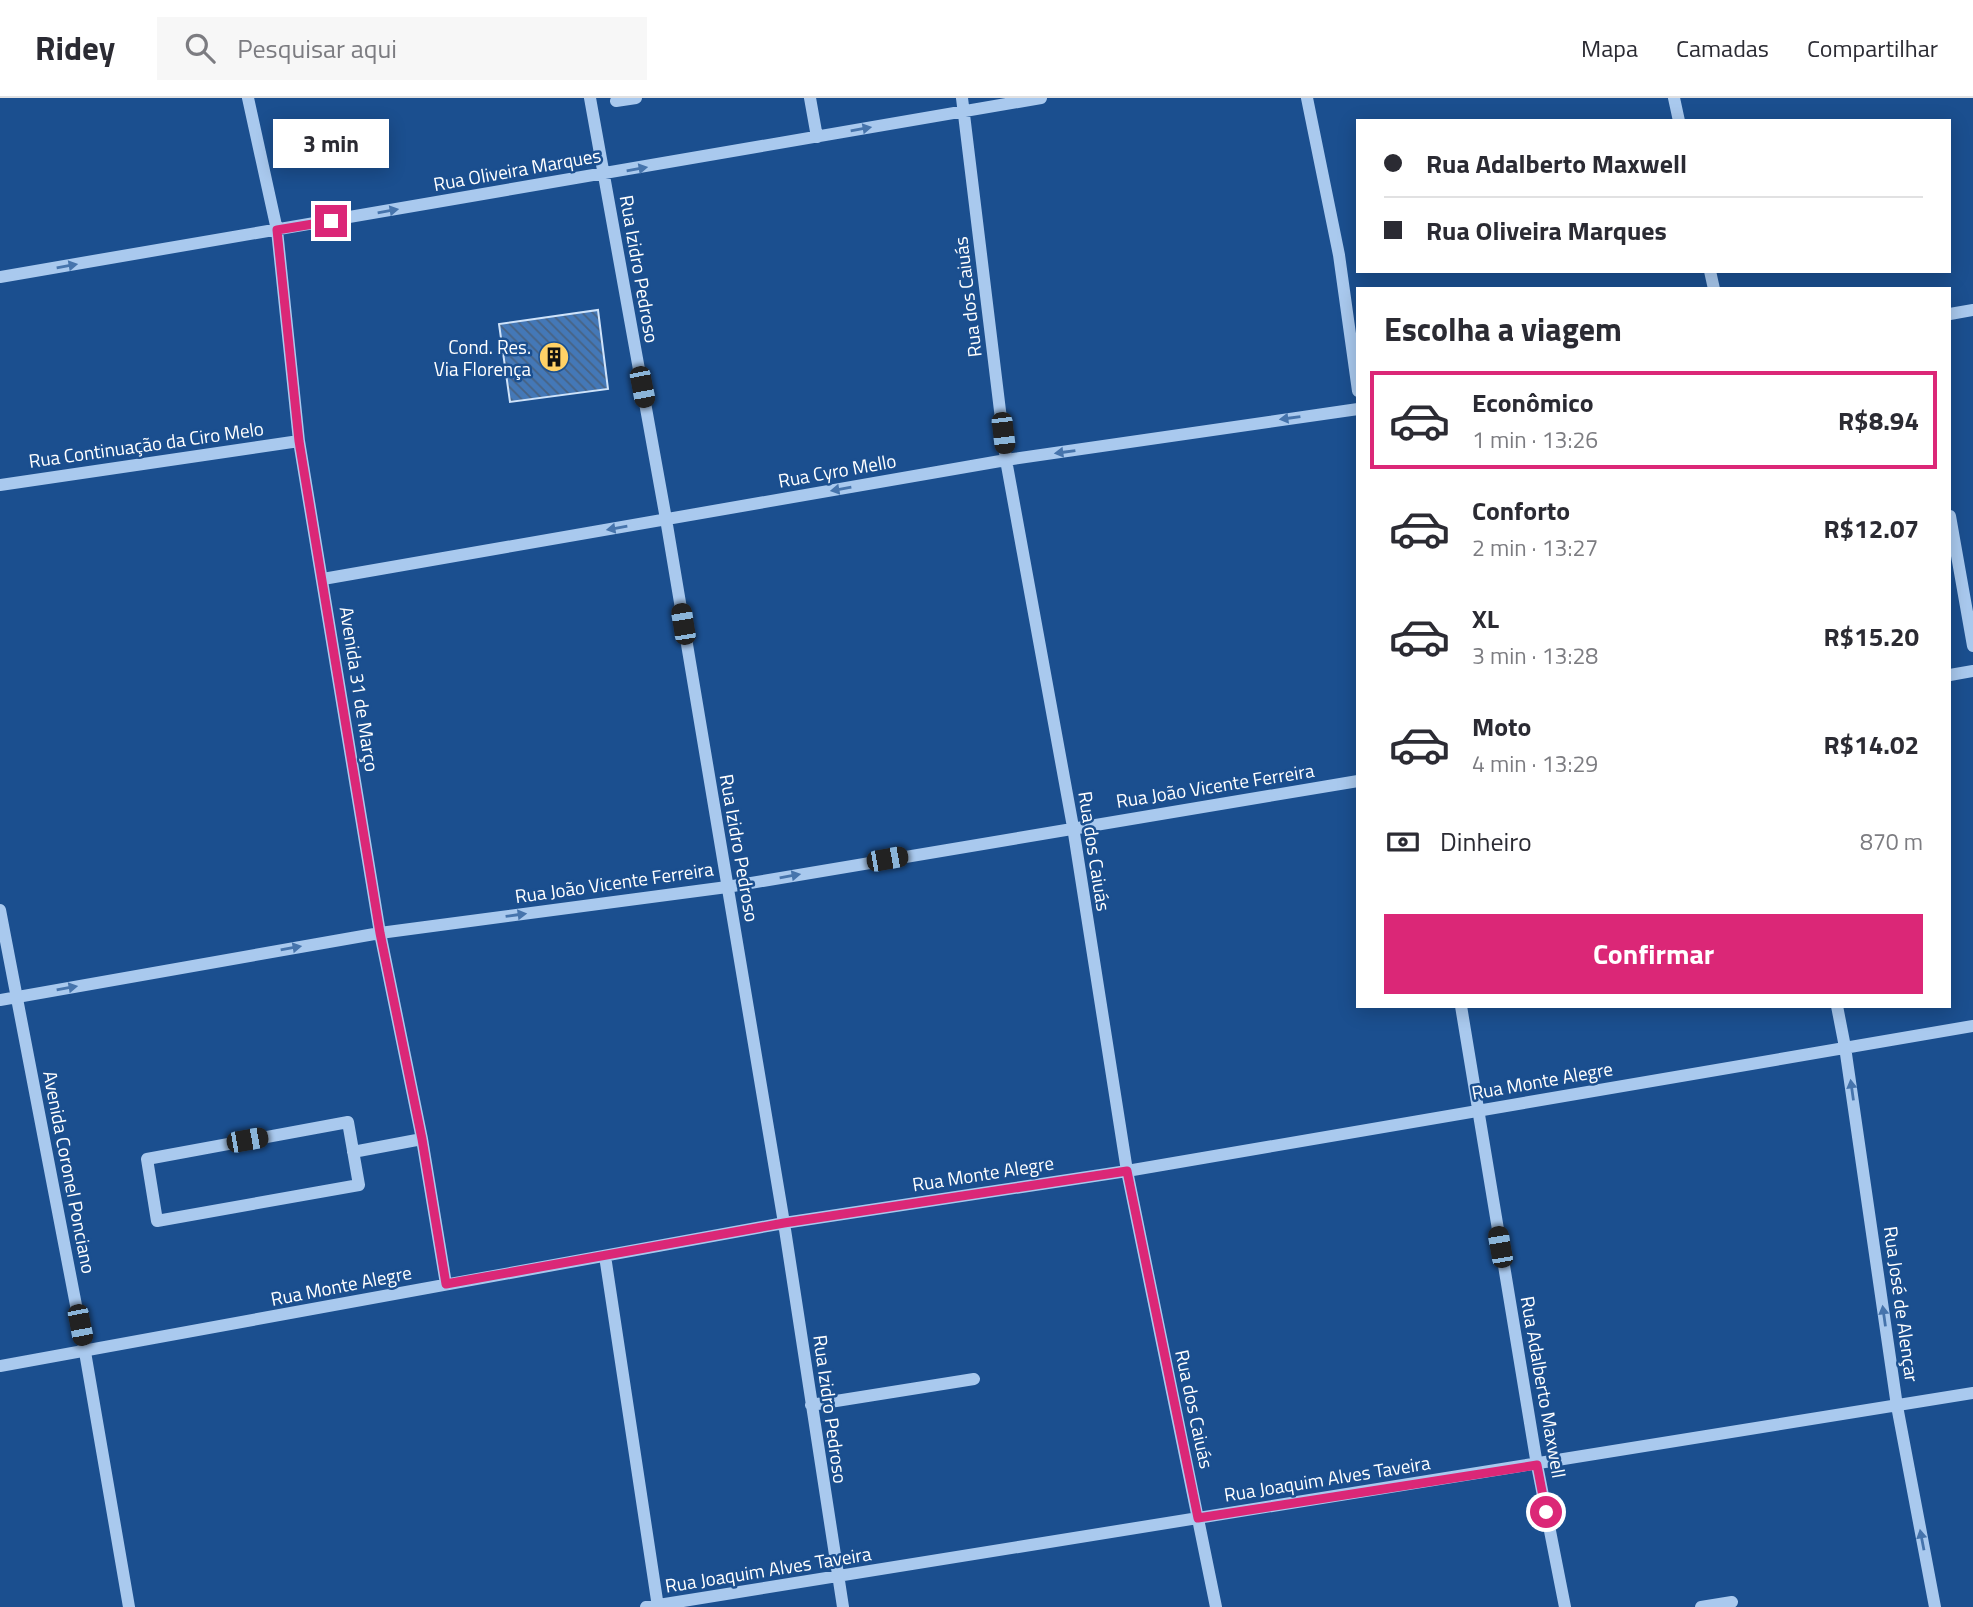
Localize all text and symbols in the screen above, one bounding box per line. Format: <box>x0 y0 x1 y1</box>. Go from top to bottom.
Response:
search box <box>157 17 647 80</box>
text: Ridey <box>35 23 115 73</box>
icon: search <box>181 29 219 67</box>
text: Pesquisar aqui <box>237 29 397 68</box>
text: Mapa <box>1581 30 1638 66</box>
text: Camadas <box>1676 30 1769 66</box>
text: Compartilhar <box>1807 30 1938 66</box>
callout: 3 min <box>273 120 389 169</box>
one-way arrow <box>850 123 872 134</box>
text: 3 min <box>303 126 359 161</box>
street label: Rua Oliveira Marques <box>431 140 603 198</box>
text: Rua Adalberto Maxwell <box>1426 144 1687 183</box>
one-way arrow <box>626 163 648 174</box>
street label: Rua Izidro Pedroso <box>613 193 667 345</box>
route end <box>315 205 347 237</box>
one-way arrow <box>377 205 399 216</box>
text: Rua Oliveira Marques <box>1426 211 1667 250</box>
street label: Rua dos Caiuás <box>945 235 989 359</box>
one-way arrow <box>56 260 78 271</box>
text: Escolha a viagem <box>1384 305 1622 353</box>
place label: Cond. Res. Via Florença <box>434 332 531 383</box>
building icon: Cond. Res. Via Florença <box>537 340 571 374</box>
car <box>628 364 657 410</box>
text: Econômico <box>1472 383 1594 422</box>
icon: car <box>1388 389 1451 452</box>
text: R$8.94 <box>1838 401 1919 440</box>
car <box>991 411 1016 455</box>
street label: Rua Continuação da Ciro Melo <box>27 413 265 475</box>
one-way arrow <box>1279 413 1301 424</box>
text: 1 min · 13:26 <box>1472 422 1598 457</box>
street label: Rua Cyro Mello <box>776 445 898 495</box>
one-way arrow <box>1054 446 1076 457</box>
one-way arrow <box>830 484 852 495</box>
text: Conforto <box>1472 491 1570 530</box>
icon: car <box>1388 497 1451 560</box>
text: R$12.07 <box>1823 509 1919 548</box>
one-way arrow <box>606 523 628 534</box>
text: 2 min · 13:27 <box>1472 530 1598 565</box>
text: XL <box>1472 599 1499 638</box>
car <box>670 602 697 646</box>
street label: Avenida 31 de Março <box>333 604 387 774</box>
icon: car <box>1388 605 1451 668</box>
text: R$15.20 <box>1823 617 1919 656</box>
text: 3 min · 13:28 <box>1472 638 1598 673</box>
text: Moto <box>1472 707 1531 746</box>
icon: car <box>1388 713 1451 776</box>
text: R$14.02 <box>1823 725 1919 764</box>
text: 4 min · 13:29 <box>1472 746 1598 781</box>
street label: Rua João Vicente Ferreira <box>1114 755 1317 815</box>
street label: Rua Izidro Pedroso <box>713 772 767 924</box>
street label: Rua dos Caiuás <box>1071 789 1119 913</box>
text: Dinheiro <box>1440 822 1532 861</box>
icon: cash <box>1384 823 1422 861</box>
text: 870 m <box>1860 824 1923 859</box>
car <box>865 845 910 873</box>
street label: Rua João Vicente Ferreira <box>513 854 716 910</box>
one-way arrow <box>779 870 801 881</box>
one-way arrow <box>505 909 527 920</box>
button: Confirmar <box>1384 914 1923 994</box>
one-way arrow <box>280 943 302 954</box>
one-way arrow <box>56 982 78 993</box>
street label: Rua Monte Alegre <box>1469 1053 1615 1107</box>
street label: Avenida Coronel Ponciano <box>36 1068 104 1276</box>
one-way arrow <box>1846 1079 1857 1101</box>
car <box>225 1126 270 1154</box>
street label: Rua Monte Alegre <box>910 1147 1056 1199</box>
car <box>1487 1224 1514 1270</box>
street label: Rua José de Alençar <box>1877 1224 1927 1384</box>
street label: Rua Monte Alegre <box>268 1257 414 1313</box>
street label: Rua Adalberto Maxwell <box>1514 1294 1574 1480</box>
car <box>66 1302 95 1348</box>
one-way arrow <box>1878 1305 1889 1327</box>
street label: Rua Izidro Pedroso <box>806 1333 856 1485</box>
street label: Rua dos Caiuás <box>1168 1347 1222 1471</box>
street label: Rua Joaquim Alves Taveira <box>1222 1447 1433 1509</box>
route start <box>1530 1496 1562 1528</box>
one-way arrow <box>1916 1529 1927 1551</box>
street label: Rua Joaquim Alves Taveira <box>663 1538 874 1600</box>

